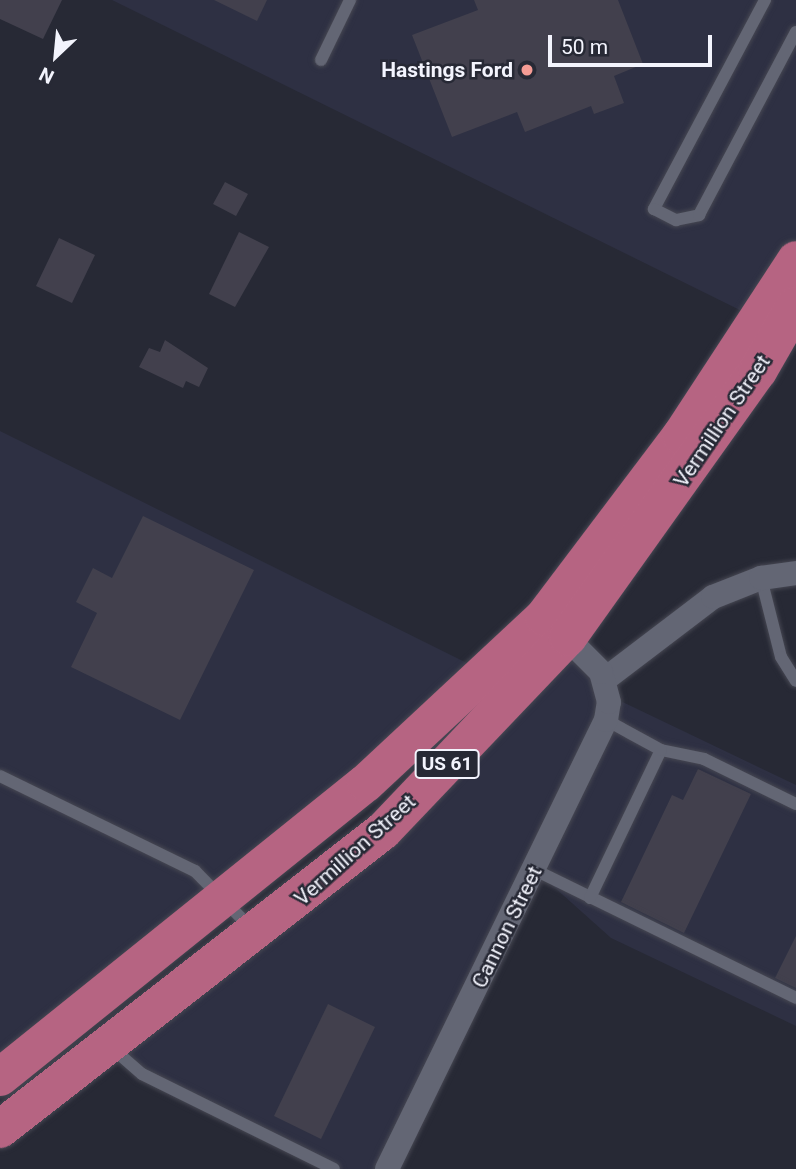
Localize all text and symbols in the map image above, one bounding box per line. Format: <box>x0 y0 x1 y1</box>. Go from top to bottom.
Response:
north arrow <box>21 21 91 91</box>
scale bar <box>551 21 716 65</box>
text: 50 m <box>561 35 608 59</box>
place label: Hastings Ford <box>381 57 513 83</box>
text: N <box>36 62 58 89</box>
marker: Hastings Ford <box>519 62 535 78</box>
street label: Vermillion Street <box>668 350 776 492</box>
road number: US 61 <box>414 748 480 779</box>
street label: Vermillion Street <box>289 789 421 911</box>
street label: Cannon Street <box>467 862 547 992</box>

